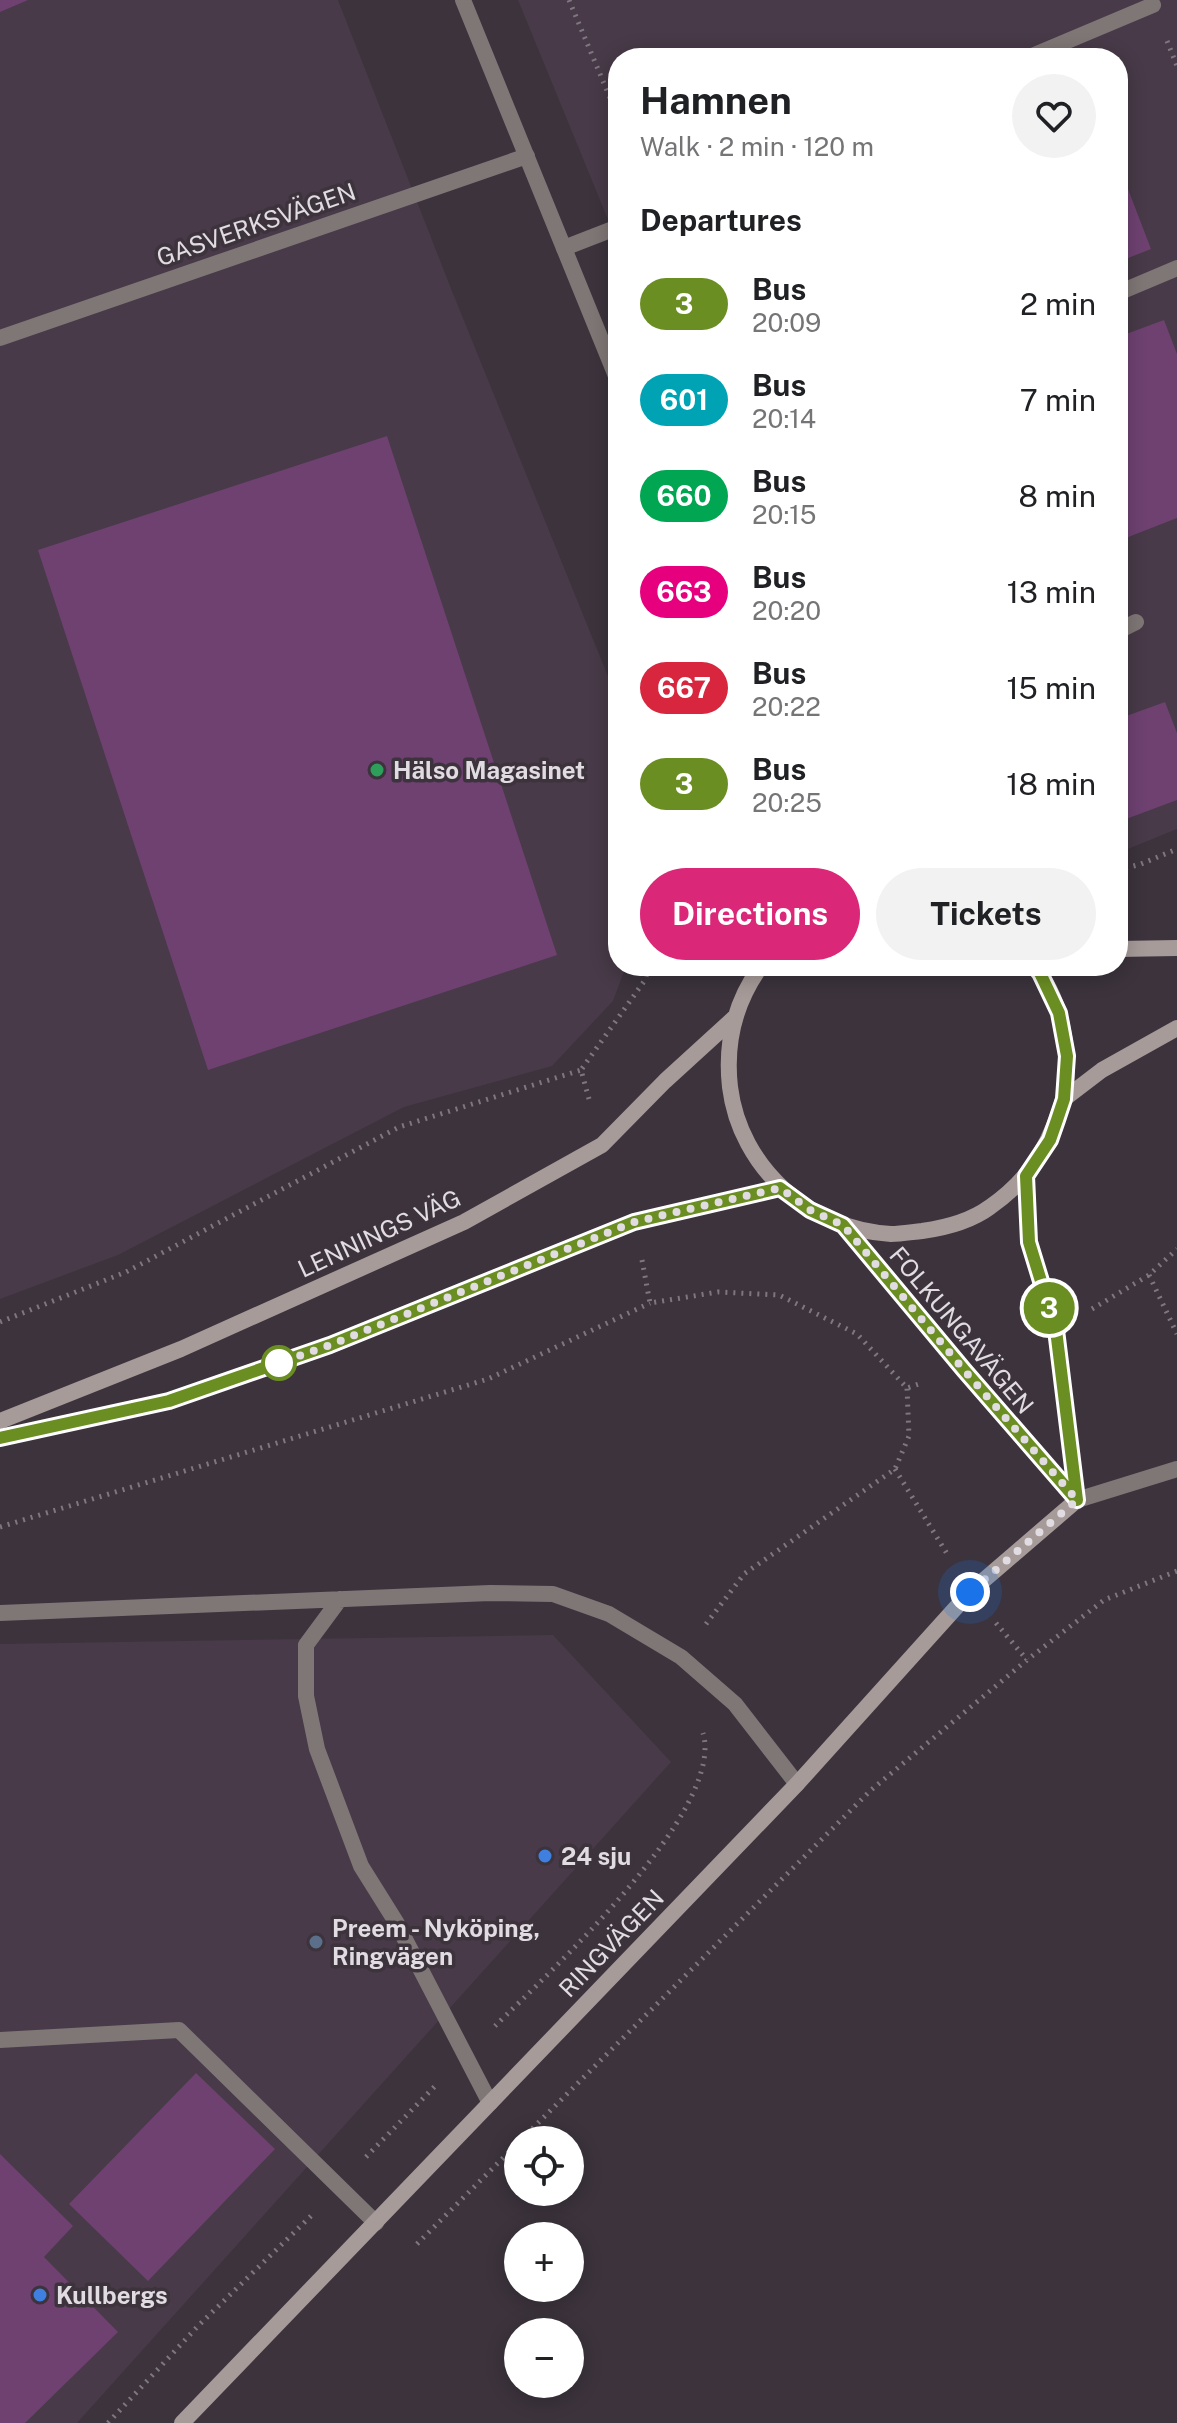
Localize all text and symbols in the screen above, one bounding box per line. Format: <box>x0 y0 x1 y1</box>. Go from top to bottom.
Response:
button: heart <box>1012 74 1096 158</box>
text: Hamnen <box>640 78 792 123</box>
text: Walk · 2 min · 120 m <box>640 131 874 162</box>
street label: GASVERKSVÄGEN <box>153 177 359 271</box>
text: Departures <box>640 202 802 238</box>
text: Bus <box>752 271 806 307</box>
text: 2 min <box>1020 286 1096 322</box>
text: 3 <box>675 287 693 320</box>
text: 20:09 <box>752 307 821 338</box>
text: Bus <box>752 367 806 403</box>
text: 7 min <box>1020 382 1096 418</box>
text: 601 <box>660 383 708 416</box>
text: 20:14 <box>752 403 816 434</box>
text: Bus <box>752 463 806 499</box>
text: 8 min <box>1018 478 1096 514</box>
text: 660 <box>657 479 711 512</box>
text: 20:15 <box>752 499 817 530</box>
text: Bus <box>752 559 806 595</box>
text: 13 min <box>1007 574 1096 610</box>
text: 663 <box>656 575 712 608</box>
text: 20:20 <box>752 595 821 626</box>
text: Bus <box>752 655 806 691</box>
text: 15 min <box>1006 670 1096 706</box>
text: 667 <box>657 671 711 704</box>
text: 20:22 <box>752 691 821 722</box>
text: Bus <box>752 751 806 787</box>
place label: Hälso Magasinet <box>393 756 585 784</box>
marker: Hälso Magasinet <box>368 761 386 779</box>
text: 18 min <box>1006 766 1096 802</box>
text: 3 <box>675 767 693 800</box>
text: 20:25 <box>752 787 822 818</box>
button: Directions <box>640 868 860 960</box>
button: Tickets <box>876 868 1096 960</box>
street label: LENNINGS VÄG <box>293 1183 465 1283</box>
street label: FOLKUNGAVÄGEN <box>884 1241 1040 1419</box>
line badge: 3 <box>1023 1282 1075 1334</box>
text: 3 <box>1040 1291 1058 1324</box>
unlabelled marker <box>262 1346 296 1380</box>
your location <box>950 1572 990 1612</box>
place label: 24 sju <box>561 1842 631 1870</box>
marker: 24 sju <box>536 1847 554 1865</box>
street label: RINGVÄGEN <box>553 1884 669 2002</box>
place label: Preem - Nyköping, Ringvägen <box>332 1914 540 1970</box>
marker: Preem - Nyköping, Ringvägen <box>307 1933 325 1951</box>
map controls <box>504 2126 584 2398</box>
button: locate <box>504 2126 584 2206</box>
button: + <box>504 2222 584 2302</box>
place label: Kullbergs <box>56 2281 168 2309</box>
marker: Kullbergs <box>31 2286 49 2304</box>
button: − <box>504 2318 584 2398</box>

